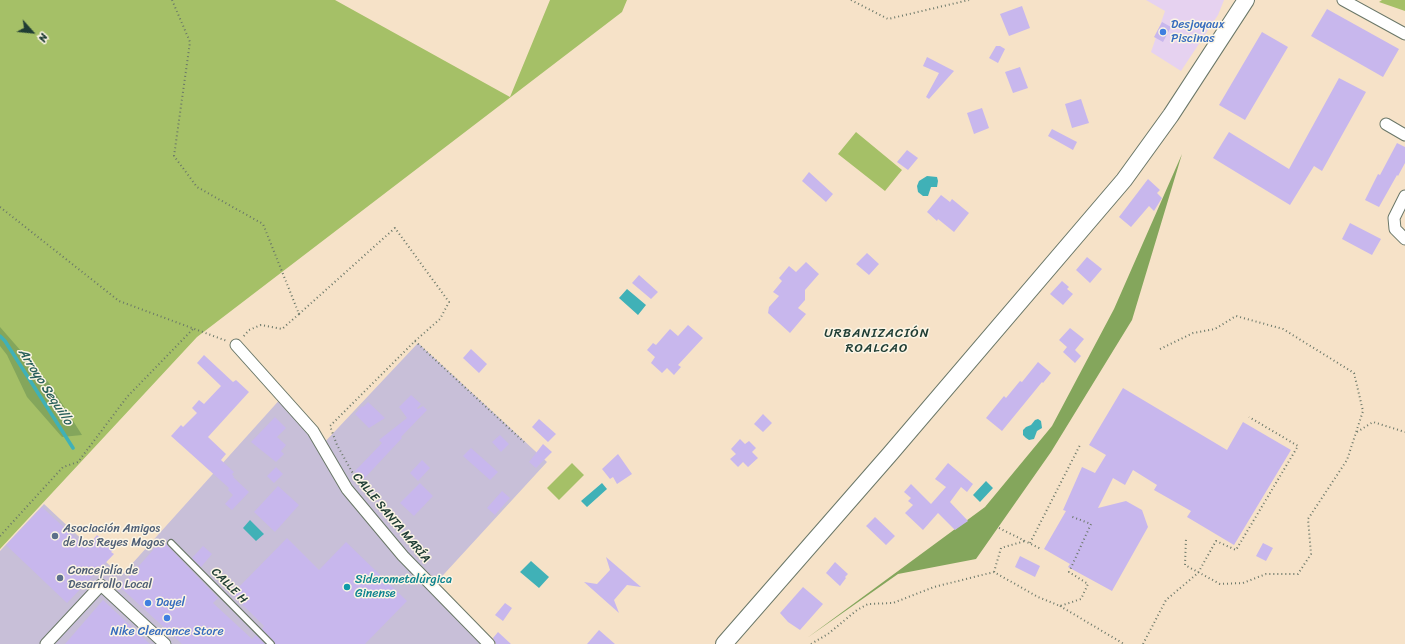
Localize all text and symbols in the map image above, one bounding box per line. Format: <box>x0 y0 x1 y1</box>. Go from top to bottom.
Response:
north arrow <box>12 12 52 52</box>
place label: Desjoyaux Piscinas <box>1171 18 1225 46</box>
marker: Desjoyaux Piscinas <box>1158 27 1168 37</box>
text: N <box>33 30 53 45</box>
district label: URBANIZACIÓN ROALCAO <box>825 326 929 357</box>
water label: Arroyo Sequillo <box>14 346 76 428</box>
street label: CALLE SANTA MARÍA <box>349 470 433 566</box>
place label: Asociación Amigos de los Reyes Magos <box>63 522 165 550</box>
marker: Asociación Amigos de los Reyes Magos <box>50 531 60 541</box>
place label: Concejalía de Desarrollo Local <box>68 564 152 592</box>
street label: CALLE H <box>208 565 250 607</box>
marker: Concejalía de Desarrollo Local <box>55 573 65 583</box>
place label: Siderometalúrgica Ginense <box>355 573 452 601</box>
marker: Siderometalúrgica Ginense <box>342 582 352 592</box>
place label: Dayel <box>156 596 185 610</box>
marker: Dayel <box>143 598 153 608</box>
marker: Nike Clearance Store <box>162 613 172 623</box>
place label: Nike Clearance Store <box>110 625 224 639</box>

